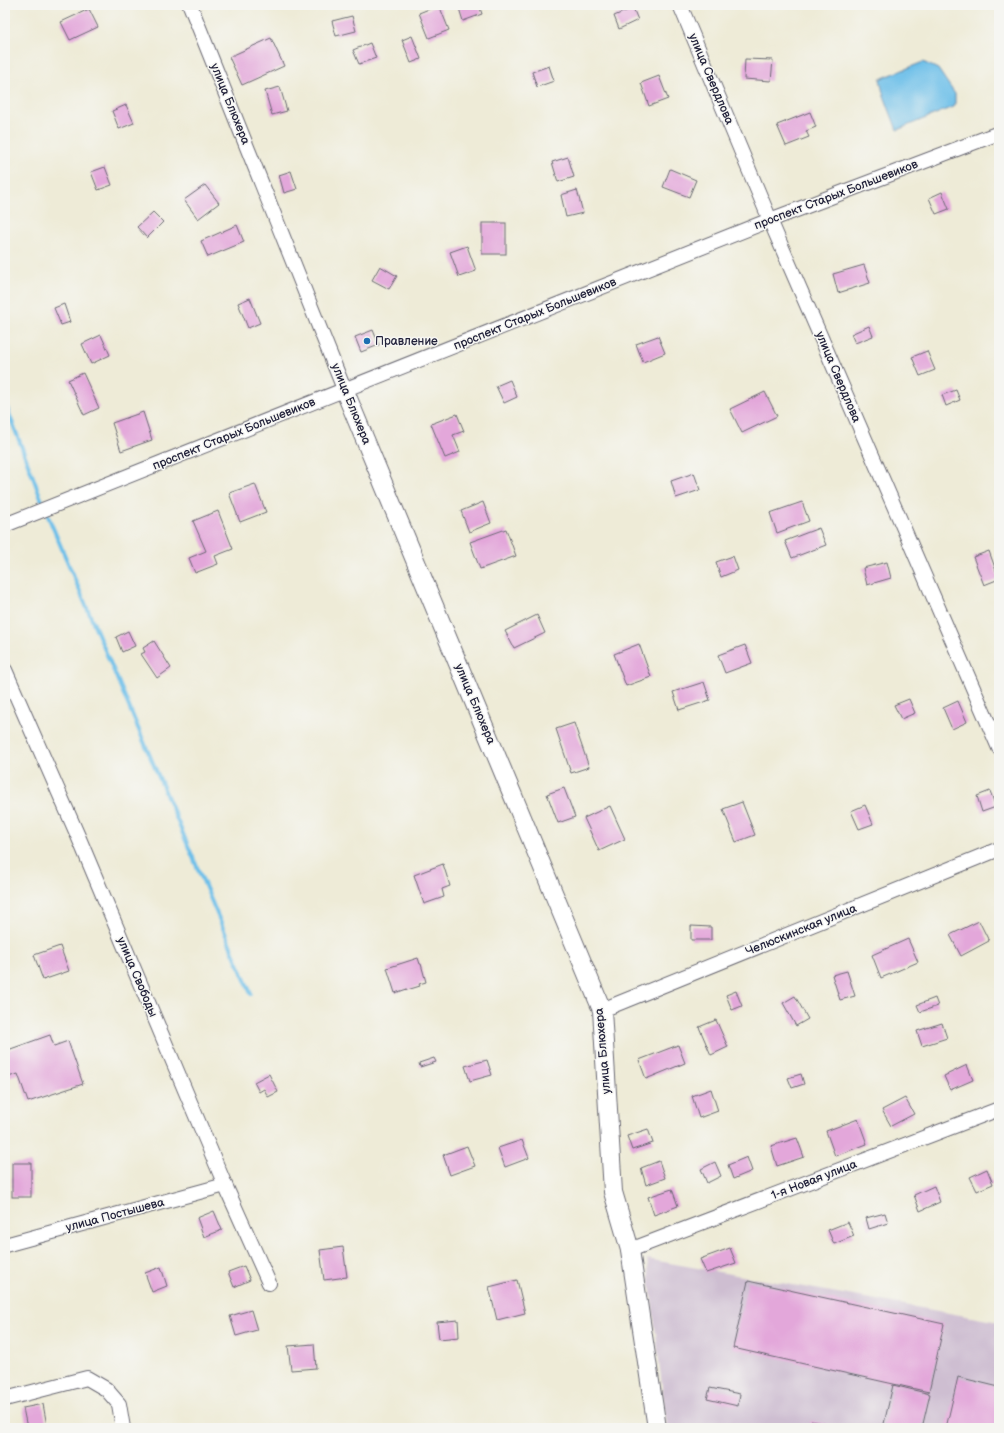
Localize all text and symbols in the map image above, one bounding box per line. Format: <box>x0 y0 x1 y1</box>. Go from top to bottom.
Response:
street label: улица Свердлова <box>685 31 737 127</box>
street label: улица Блюхера <box>207 61 253 147</box>
street label: проспект Старых Большевиков <box>752 157 921 233</box>
street label: проспект Старых Большевиков <box>451 274 619 354</box>
street label: улица Свердлова <box>812 329 864 425</box>
place label: Правление <box>375 334 438 349</box>
marker: Правление <box>362 336 372 346</box>
street label: улица Блюхера <box>328 361 374 447</box>
street label: проспект Старых Большевиков <box>150 394 318 474</box>
street label: улица Блюхера <box>451 661 499 747</box>
street label: Челюскинская улица <box>743 901 859 959</box>
street label: улица Свободы <box>113 935 161 1019</box>
street label: улица Блюхера <box>592 1007 614 1095</box>
street label: 1-я Новая улица <box>769 1157 859 1203</box>
street label: улица Постышева <box>64 1195 166 1235</box>

